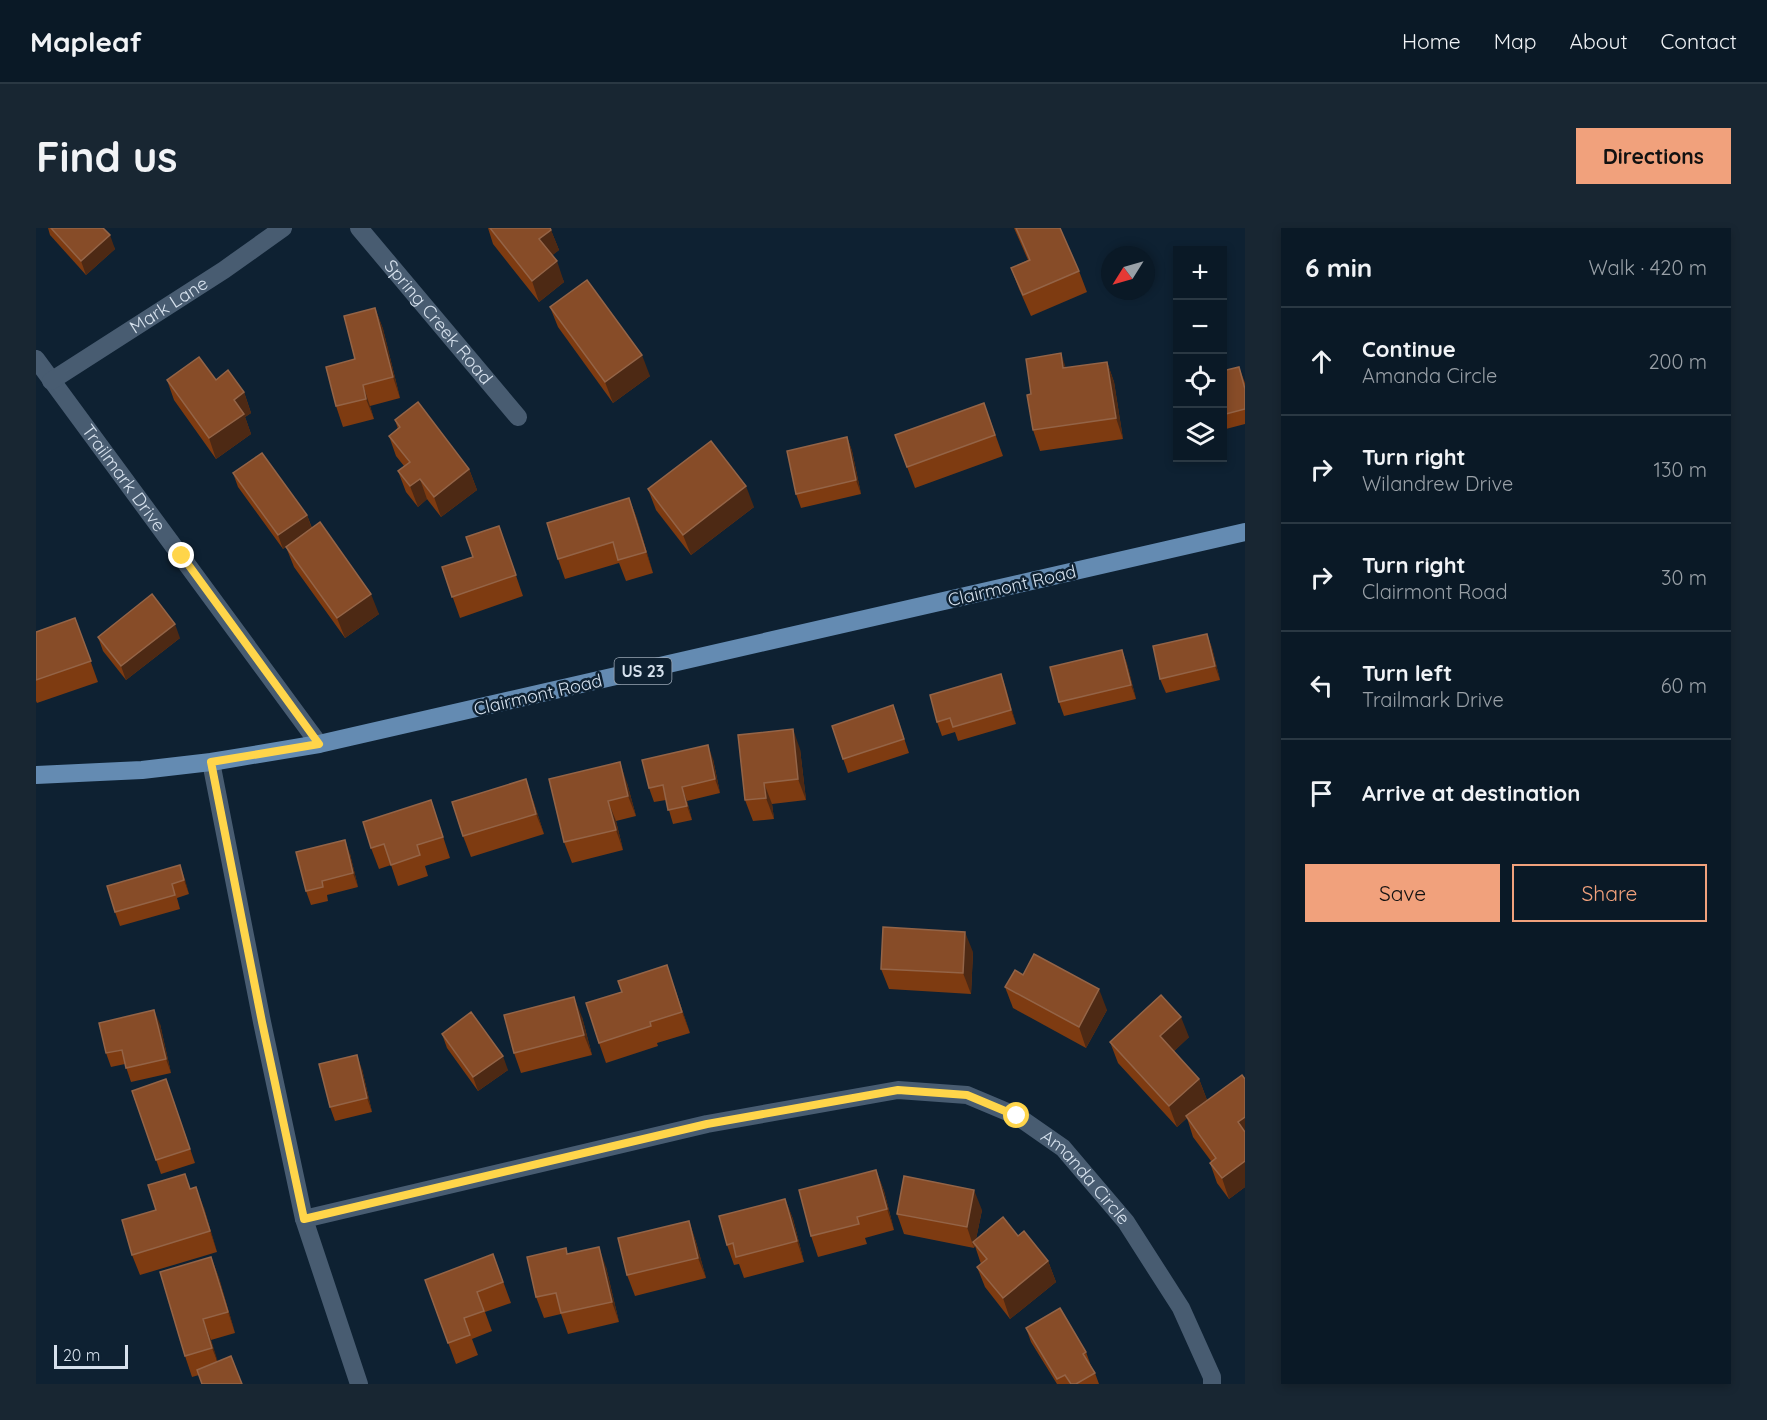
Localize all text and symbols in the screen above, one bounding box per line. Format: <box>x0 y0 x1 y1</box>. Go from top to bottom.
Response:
text: Mapleaf <box>30 24 142 59</box>
text: Home <box>1402 28 1461 54</box>
text: Map <box>1494 28 1537 54</box>
text: About <box>1570 28 1628 54</box>
text: Contact <box>1661 28 1737 54</box>
button: Directions <box>1576 128 1731 184</box>
text: Find us <box>36 130 178 183</box>
north arrow <box>1101 246 1155 300</box>
map controls <box>1173 246 1227 462</box>
button: + <box>1173 246 1227 300</box>
text: 6 min <box>1305 251 1372 284</box>
street label: Spring Creek Road <box>379 255 498 389</box>
text: Walk · 420 m <box>1588 255 1707 280</box>
street label: Mark Lane <box>125 271 212 339</box>
button: − <box>1173 300 1227 354</box>
text: Continue <box>1362 335 1456 363</box>
icon: ahead <box>1305 345 1338 378</box>
text: 200 m <box>1648 349 1707 374</box>
button: locate <box>1173 354 1227 408</box>
text: Amanda Circle <box>1362 363 1497 388</box>
button: layers <box>1173 408 1227 462</box>
street label: Trailmark Drive <box>77 420 171 536</box>
text: Turn right <box>1362 443 1466 471</box>
icon: right <box>1305 453 1338 486</box>
text: 130 m <box>1654 457 1707 482</box>
text: Wilandrew Drive <box>1362 471 1513 496</box>
route end <box>168 542 194 568</box>
text: Turn right <box>1362 551 1466 579</box>
street label: Clairmont Road <box>946 560 1078 611</box>
icon: right <box>1305 561 1338 594</box>
text: 30 m <box>1661 565 1707 590</box>
text: Clairmont Road <box>1362 579 1508 604</box>
road number: US 23 <box>614 658 672 684</box>
text: Turn left <box>1362 659 1452 687</box>
street label: Clairmont Road <box>472 669 604 720</box>
icon: left <box>1305 669 1338 702</box>
text: 60 m <box>1661 673 1707 698</box>
text: Trailmark Drive <box>1362 687 1504 712</box>
icon: arrive <box>1305 777 1338 810</box>
text: Arrive at destination <box>1362 779 1580 807</box>
button: Save <box>1305 864 1500 922</box>
button: Share <box>1512 864 1707 922</box>
route start <box>1003 1102 1029 1128</box>
street label: Amanda Circle <box>1037 1124 1135 1229</box>
scale bar <box>54 1342 128 1370</box>
text: 20 m <box>63 1345 100 1365</box>

